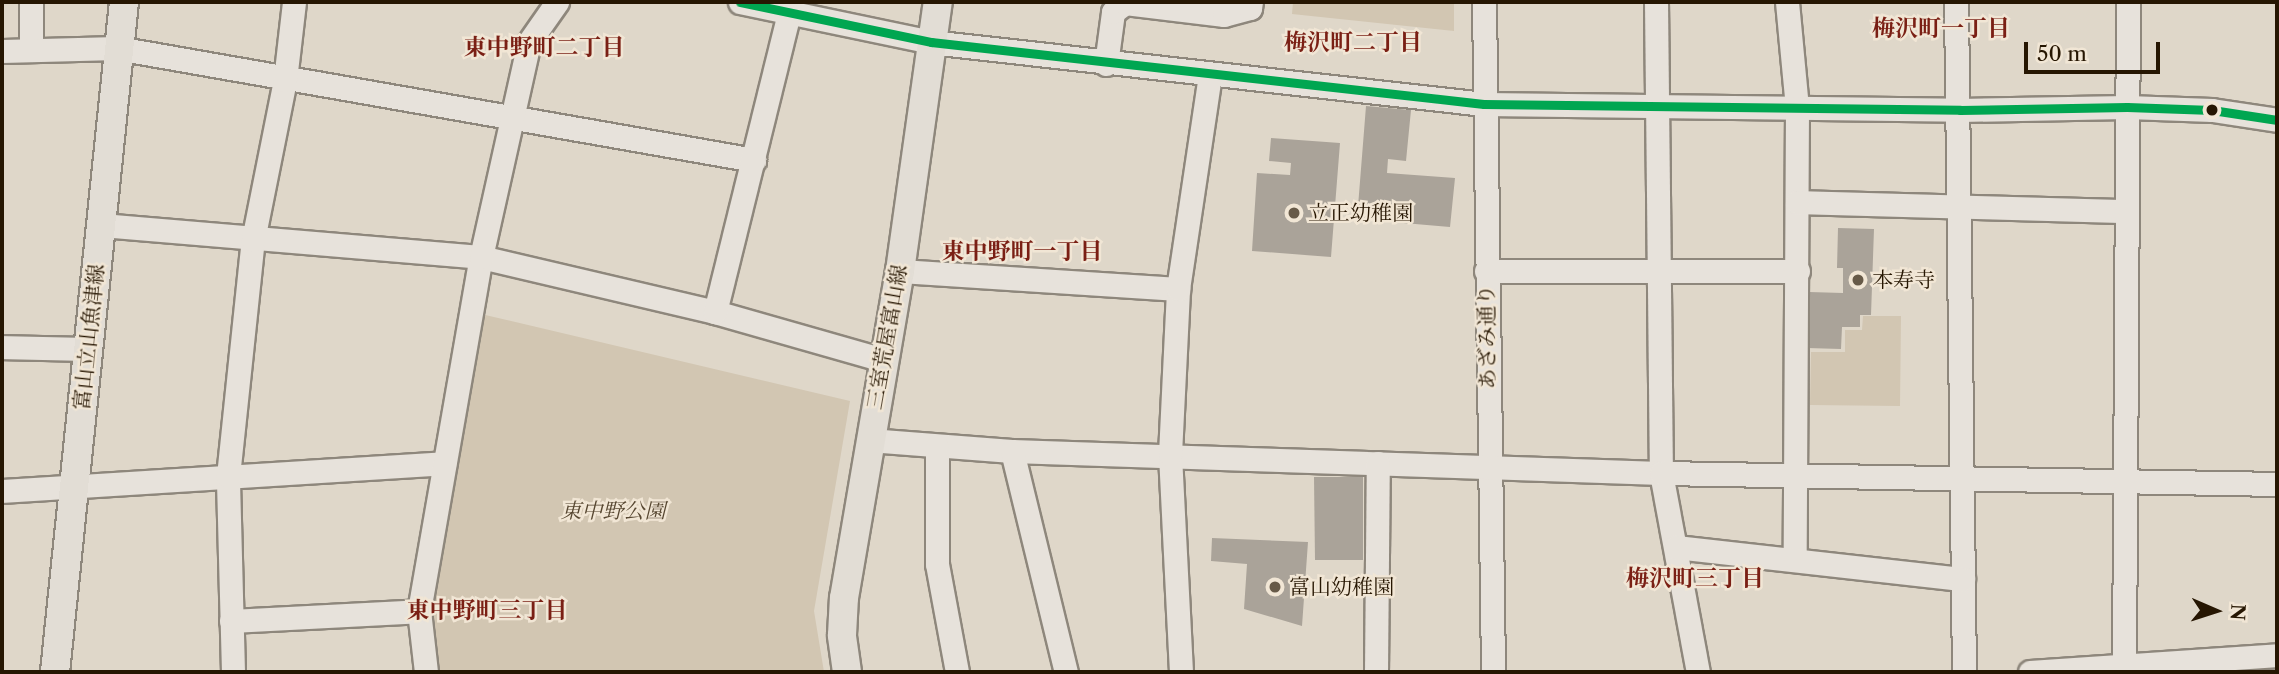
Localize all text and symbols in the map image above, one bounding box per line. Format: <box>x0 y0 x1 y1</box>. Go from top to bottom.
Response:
district label: 梅沢町一丁目 <box>1872 14 2010 42</box>
district label: 梅沢町二丁目 <box>1284 28 1422 56</box>
scale bar <box>2027 28 2164 72</box>
district label: 東中野町二丁目 <box>464 33 624 61</box>
text: 50 m <box>2037 41 2087 66</box>
unlabelled marker <box>2205 103 2219 117</box>
place label: 立正幼稚園 <box>1308 200 1413 226</box>
marker: 立正幼稚園 <box>1286 205 1302 221</box>
district label: 東中野町一丁目 <box>942 237 1102 265</box>
street label: 三室荒屋富山線 <box>862 262 912 412</box>
street label: 富山立山魚津線 <box>69 263 109 411</box>
place label: 本寿寺 <box>1872 267 1935 293</box>
marker: 本寿寺 <box>1850 272 1866 288</box>
street label: あざみ通り <box>1473 284 1501 390</box>
park label: 東中野公園 <box>561 498 665 524</box>
district label: 梅沢町三丁目 <box>1626 564 1764 592</box>
place label: 富山幼稚園 <box>1289 574 1394 600</box>
north arrow <box>2181 576 2251 646</box>
marker: 富山幼稚園 <box>1267 579 1283 595</box>
district label: 東中野町三丁目 <box>407 596 567 624</box>
text: N <box>2226 603 2249 621</box>

